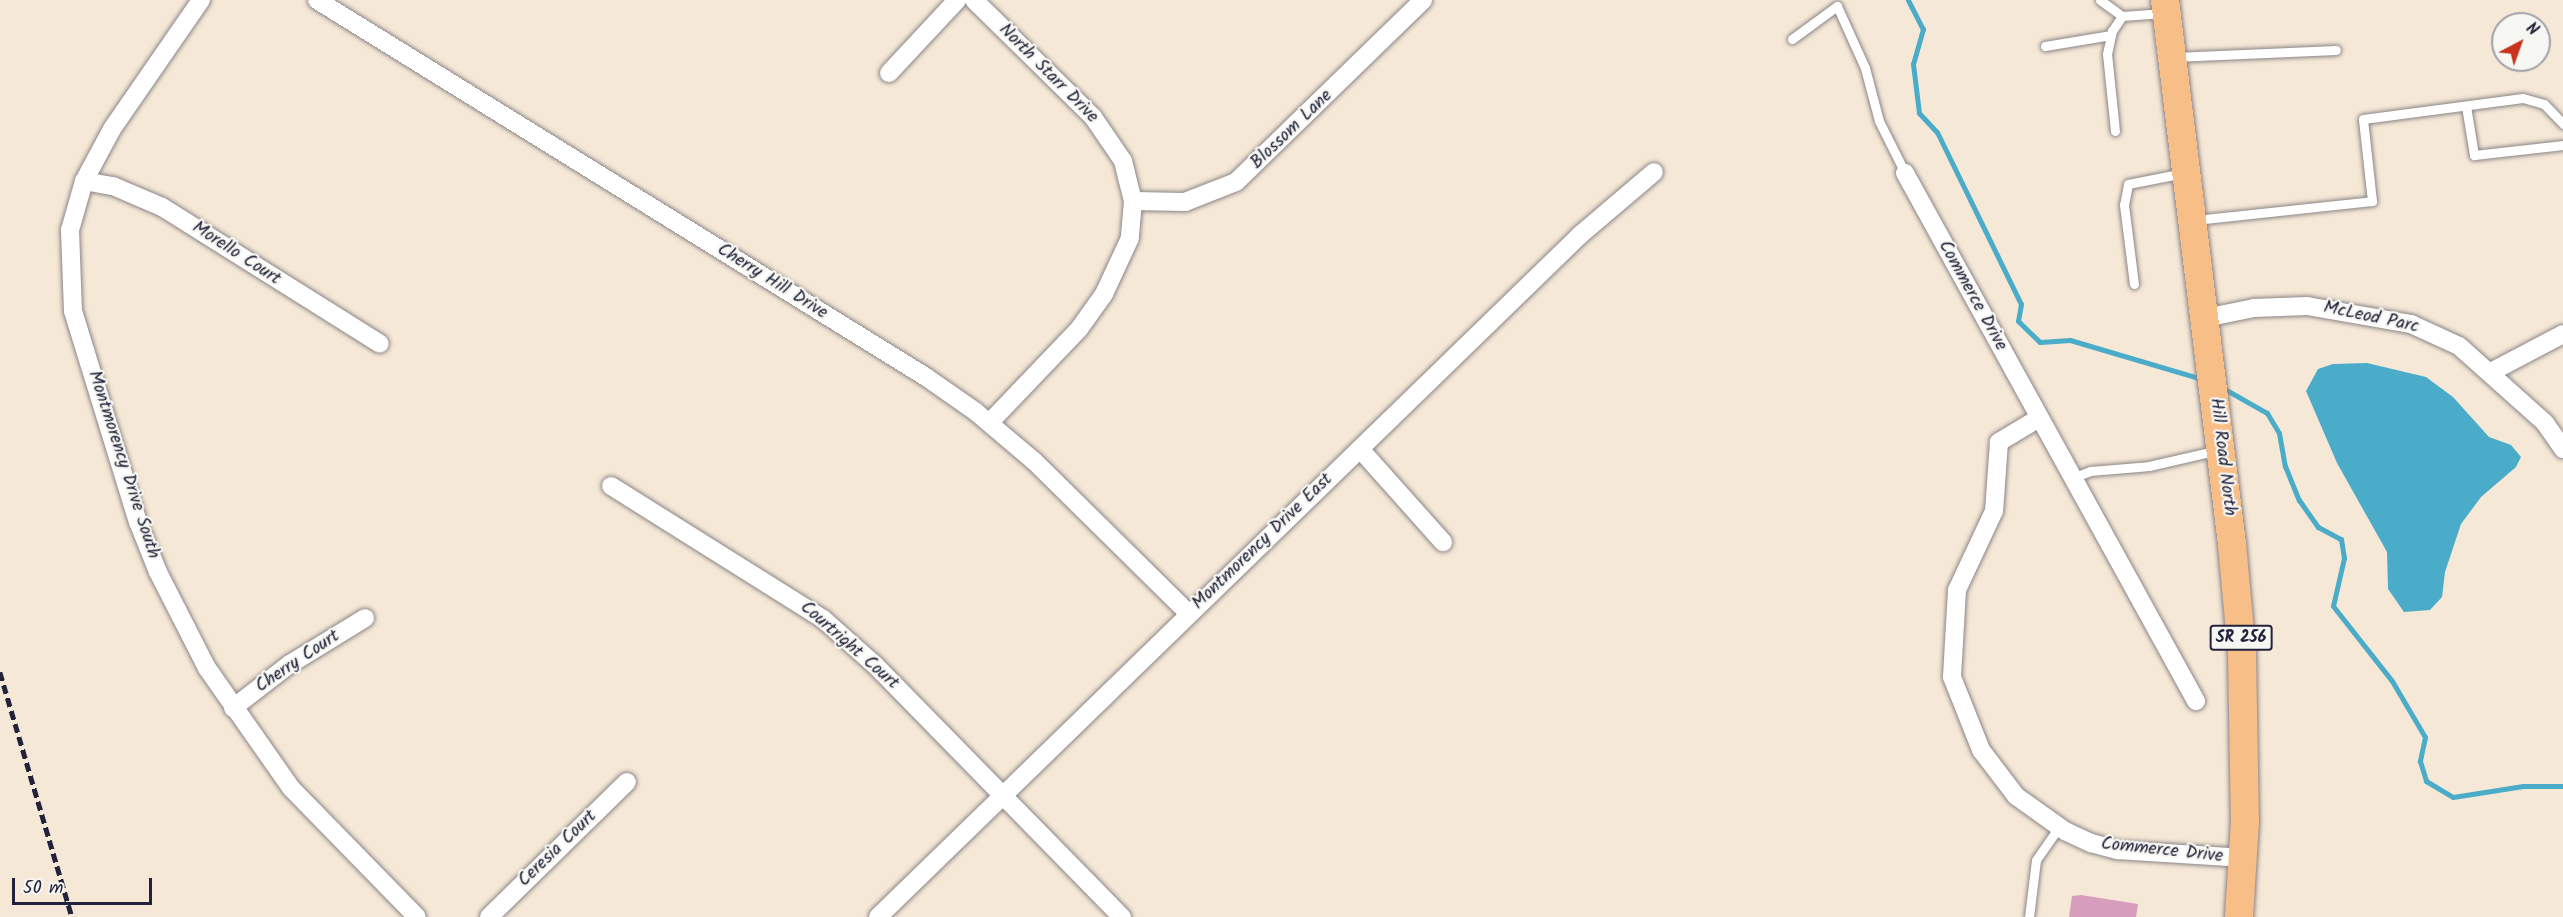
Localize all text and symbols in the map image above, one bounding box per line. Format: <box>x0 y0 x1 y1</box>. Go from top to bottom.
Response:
north arrow <box>2491 12 2551 72</box>
text: N <box>2520 17 2544 42</box>
street label: North Starr Drive <box>994 20 1102 128</box>
street label: Blossom Lane <box>1247 86 1337 174</box>
street label: Morello Court <box>188 217 284 291</box>
street label: Commerce Drive <box>1933 237 2011 355</box>
street label: Cherry Hill Drive <box>713 239 831 325</box>
street label: McLeod Parc <box>2321 297 2421 339</box>
street label: Montmorency Drive South <box>82 368 164 562</box>
street label: Hill Road North <box>2204 397 2240 517</box>
street label: Montmorency Drive East <box>1188 469 1338 615</box>
street label: Courtright Court <box>795 597 903 695</box>
road number: SR 256 <box>2210 625 2272 651</box>
street label: Cherry Court <box>252 626 344 698</box>
street label: Ceresia Court <box>514 806 602 892</box>
street label: Commerce Drive <box>2100 834 2224 868</box>
scale bar <box>15 866 154 904</box>
text: 50 m <box>23 874 63 903</box>

